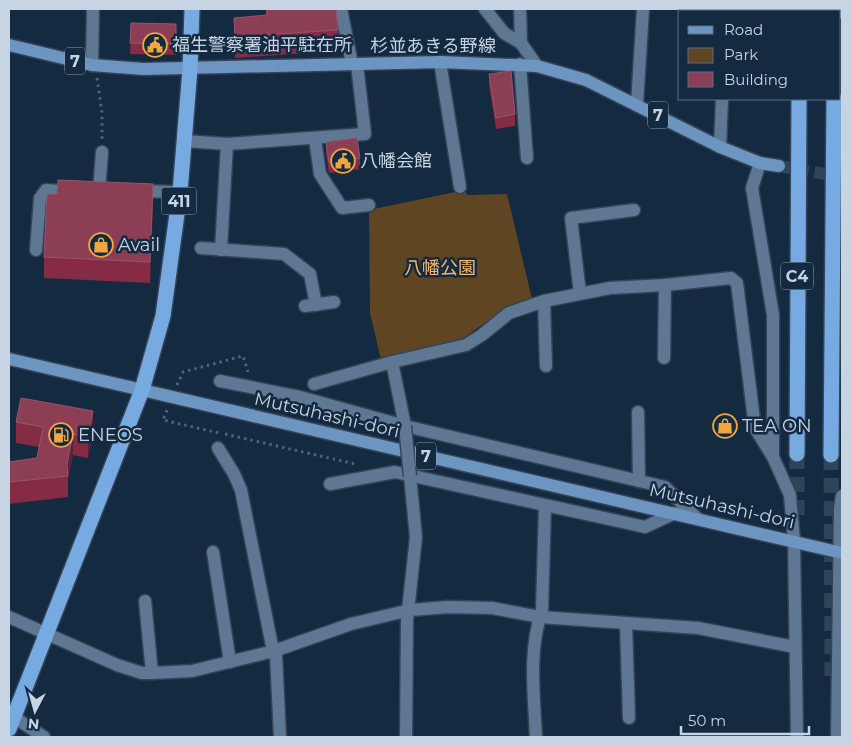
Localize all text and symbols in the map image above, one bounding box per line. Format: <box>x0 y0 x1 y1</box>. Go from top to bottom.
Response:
legend <box>678 10 841 100</box>
text: Road <box>724 20 763 39</box>
public building icon: 福生警察署油平駐在所 <box>142 32 168 58</box>
place label: 福生警察署油平駐在所 <box>172 34 352 56</box>
street label: 杉並あきる野線 <box>370 35 496 57</box>
text: Park <box>724 45 758 64</box>
road number: 7 <box>65 48 85 74</box>
text: Building <box>724 70 788 89</box>
road number: 7 <box>648 102 668 128</box>
public building icon: 八幡会館 <box>330 148 356 174</box>
place label: 八幡会館 <box>360 150 432 172</box>
road number: 411 <box>162 188 196 215</box>
shop icon: Avail <box>88 232 114 258</box>
place label: Avail <box>118 234 160 256</box>
park label: 八幡公園 <box>404 257 476 279</box>
road number: C4 <box>781 262 813 290</box>
street label: Mutsuhashi-dori <box>252 388 402 442</box>
shop icon: TEA ON <box>712 413 738 439</box>
place label: TEA ON <box>742 415 812 437</box>
fuel station icon: ENEOS <box>48 422 74 448</box>
place label: ENEOS <box>78 424 143 446</box>
road number: 7 <box>416 442 436 470</box>
street label: Mutsuhashi-dori <box>647 479 797 533</box>
north arrow <box>10 686 60 736</box>
scale bar <box>681 704 808 736</box>
text: 50 m <box>688 711 726 730</box>
text: N <box>27 714 40 733</box>

